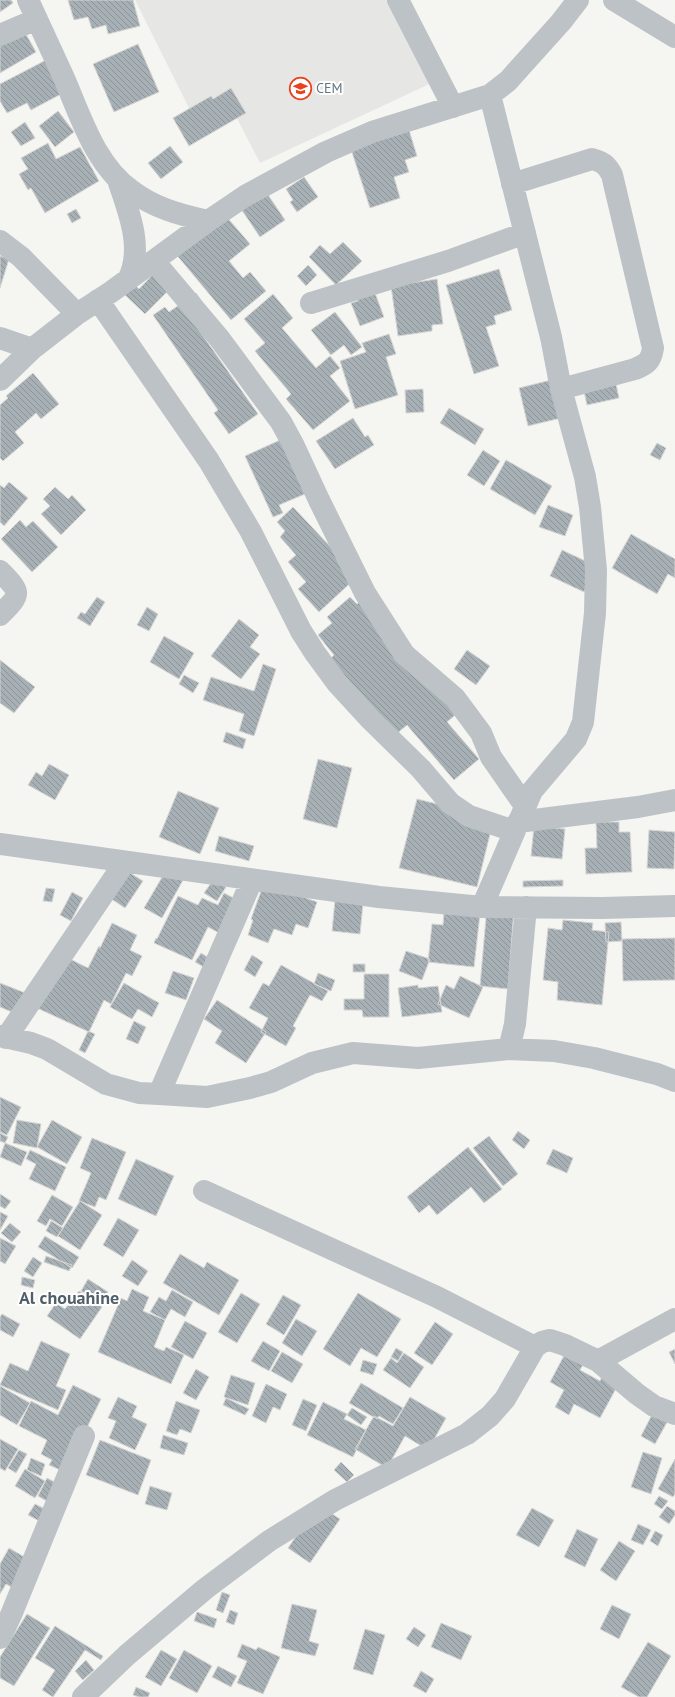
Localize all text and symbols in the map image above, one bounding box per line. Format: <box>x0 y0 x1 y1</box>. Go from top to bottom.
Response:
school or university icon: CEM <box>287 75 313 101</box>
place label: CEM <box>316 79 343 97</box>
district label: Al chouahine <box>19 1286 119 1309</box>

